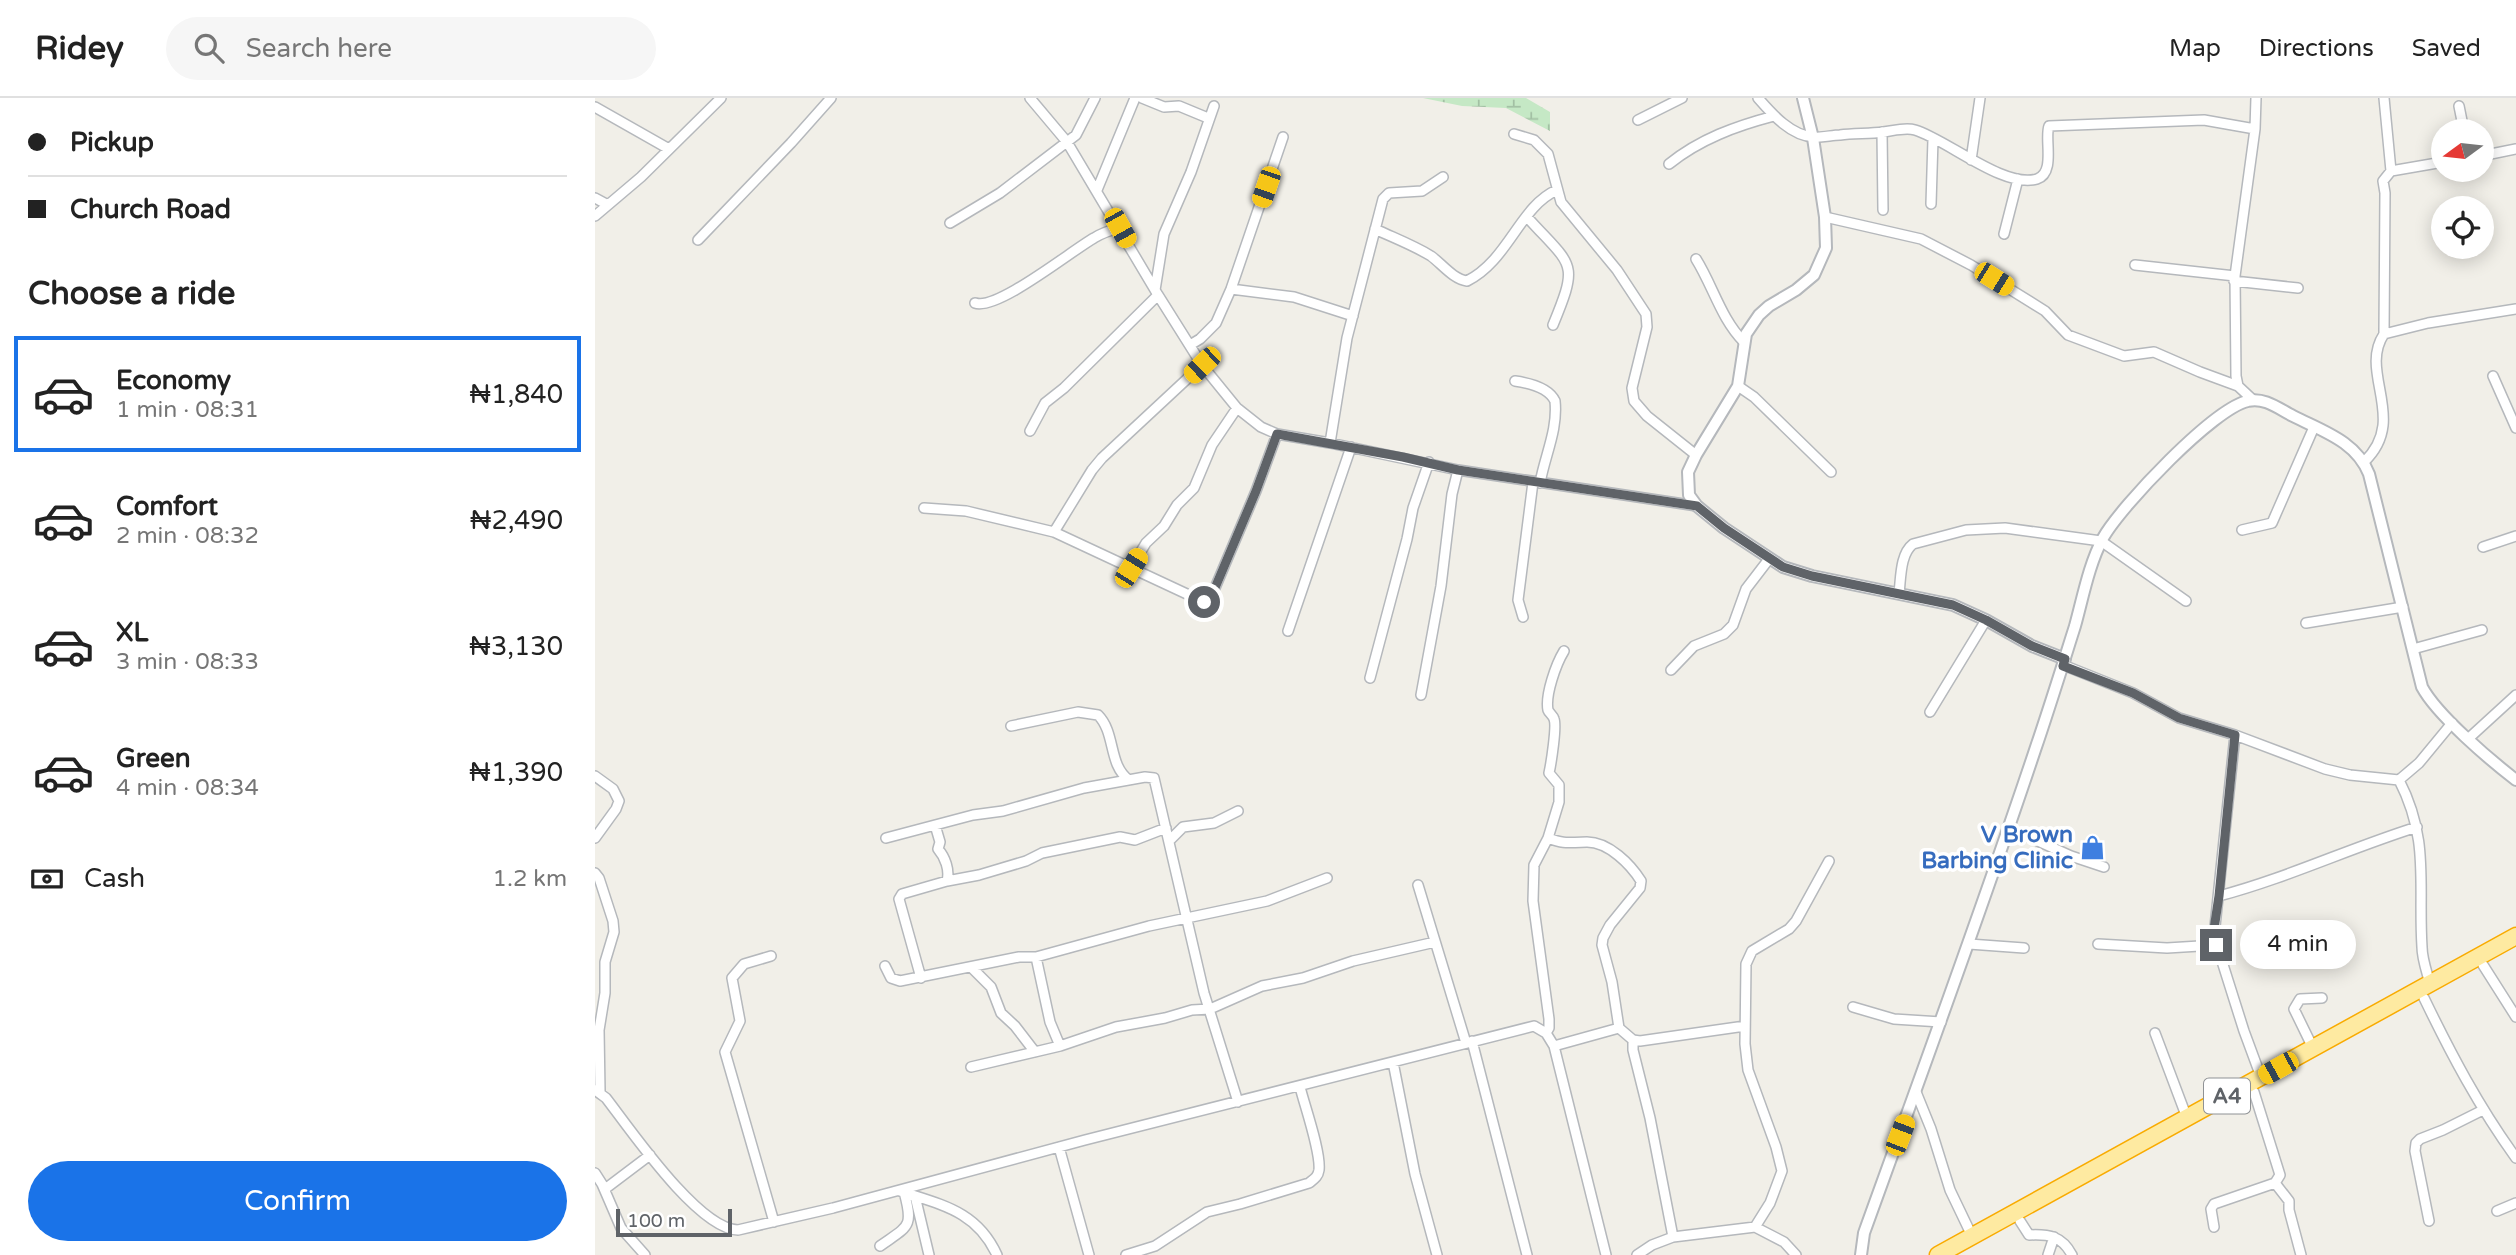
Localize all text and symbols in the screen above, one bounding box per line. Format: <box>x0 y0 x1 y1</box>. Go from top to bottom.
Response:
search box <box>166 17 656 80</box>
text: Ridey <box>35 29 124 68</box>
icon: search <box>190 29 228 67</box>
text: Search here <box>246 33 392 64</box>
text: Map <box>2169 34 2221 63</box>
text: Directions <box>2259 34 2374 63</box>
text: Saved <box>2412 34 2481 63</box>
north arrow <box>2431 119 2494 182</box>
map controls <box>2431 119 2494 259</box>
text: Pickup <box>70 127 154 158</box>
car <box>1250 164 1283 210</box>
text: Church Road <box>70 194 231 225</box>
button: locate <box>2431 196 2494 259</box>
car <box>1101 205 1140 251</box>
car <box>1971 259 2018 299</box>
text: Choose a ride <box>28 275 235 313</box>
car <box>1180 343 1225 387</box>
icon: car <box>32 363 95 426</box>
text: Economy <box>116 365 231 396</box>
text: ₦1,840 <box>469 379 563 410</box>
text: 1 min · 08:31 <box>116 396 259 424</box>
icon: car <box>32 489 95 552</box>
text: Comfort <box>116 491 218 522</box>
text: ₦2,490 <box>470 505 563 536</box>
text: 2 min · 08:32 <box>116 522 259 550</box>
car <box>1111 545 1152 591</box>
route start <box>1188 586 1220 618</box>
icon: car <box>32 615 95 678</box>
text: XL <box>116 617 148 648</box>
text: ₦3,130 <box>469 631 563 662</box>
text: 3 min · 08:33 <box>116 648 259 676</box>
icon: car <box>32 741 95 804</box>
text: Green <box>116 743 191 774</box>
text: ₦1,390 <box>469 757 563 788</box>
text: 4 min · 08:34 <box>116 774 259 802</box>
place label: V Brown Barbing Clinic <box>1921 821 2073 875</box>
shop icon: V Brown Barbing Clinic <box>2079 834 2107 862</box>
icon: cash <box>28 860 66 898</box>
text: Cash <box>84 863 145 894</box>
text: 1.2 km <box>493 865 567 893</box>
callout: 4 min <box>2241 920 2356 970</box>
route end <box>2200 929 2232 961</box>
text: 4 min <box>2267 930 2329 958</box>
car <box>2255 1049 2302 1087</box>
road number: A4 <box>2204 1079 2250 1114</box>
car <box>1883 1112 1918 1158</box>
button: Confirm <box>28 1161 567 1241</box>
scale bar <box>616 1206 731 1238</box>
text: 100 m <box>627 1210 685 1232</box>

